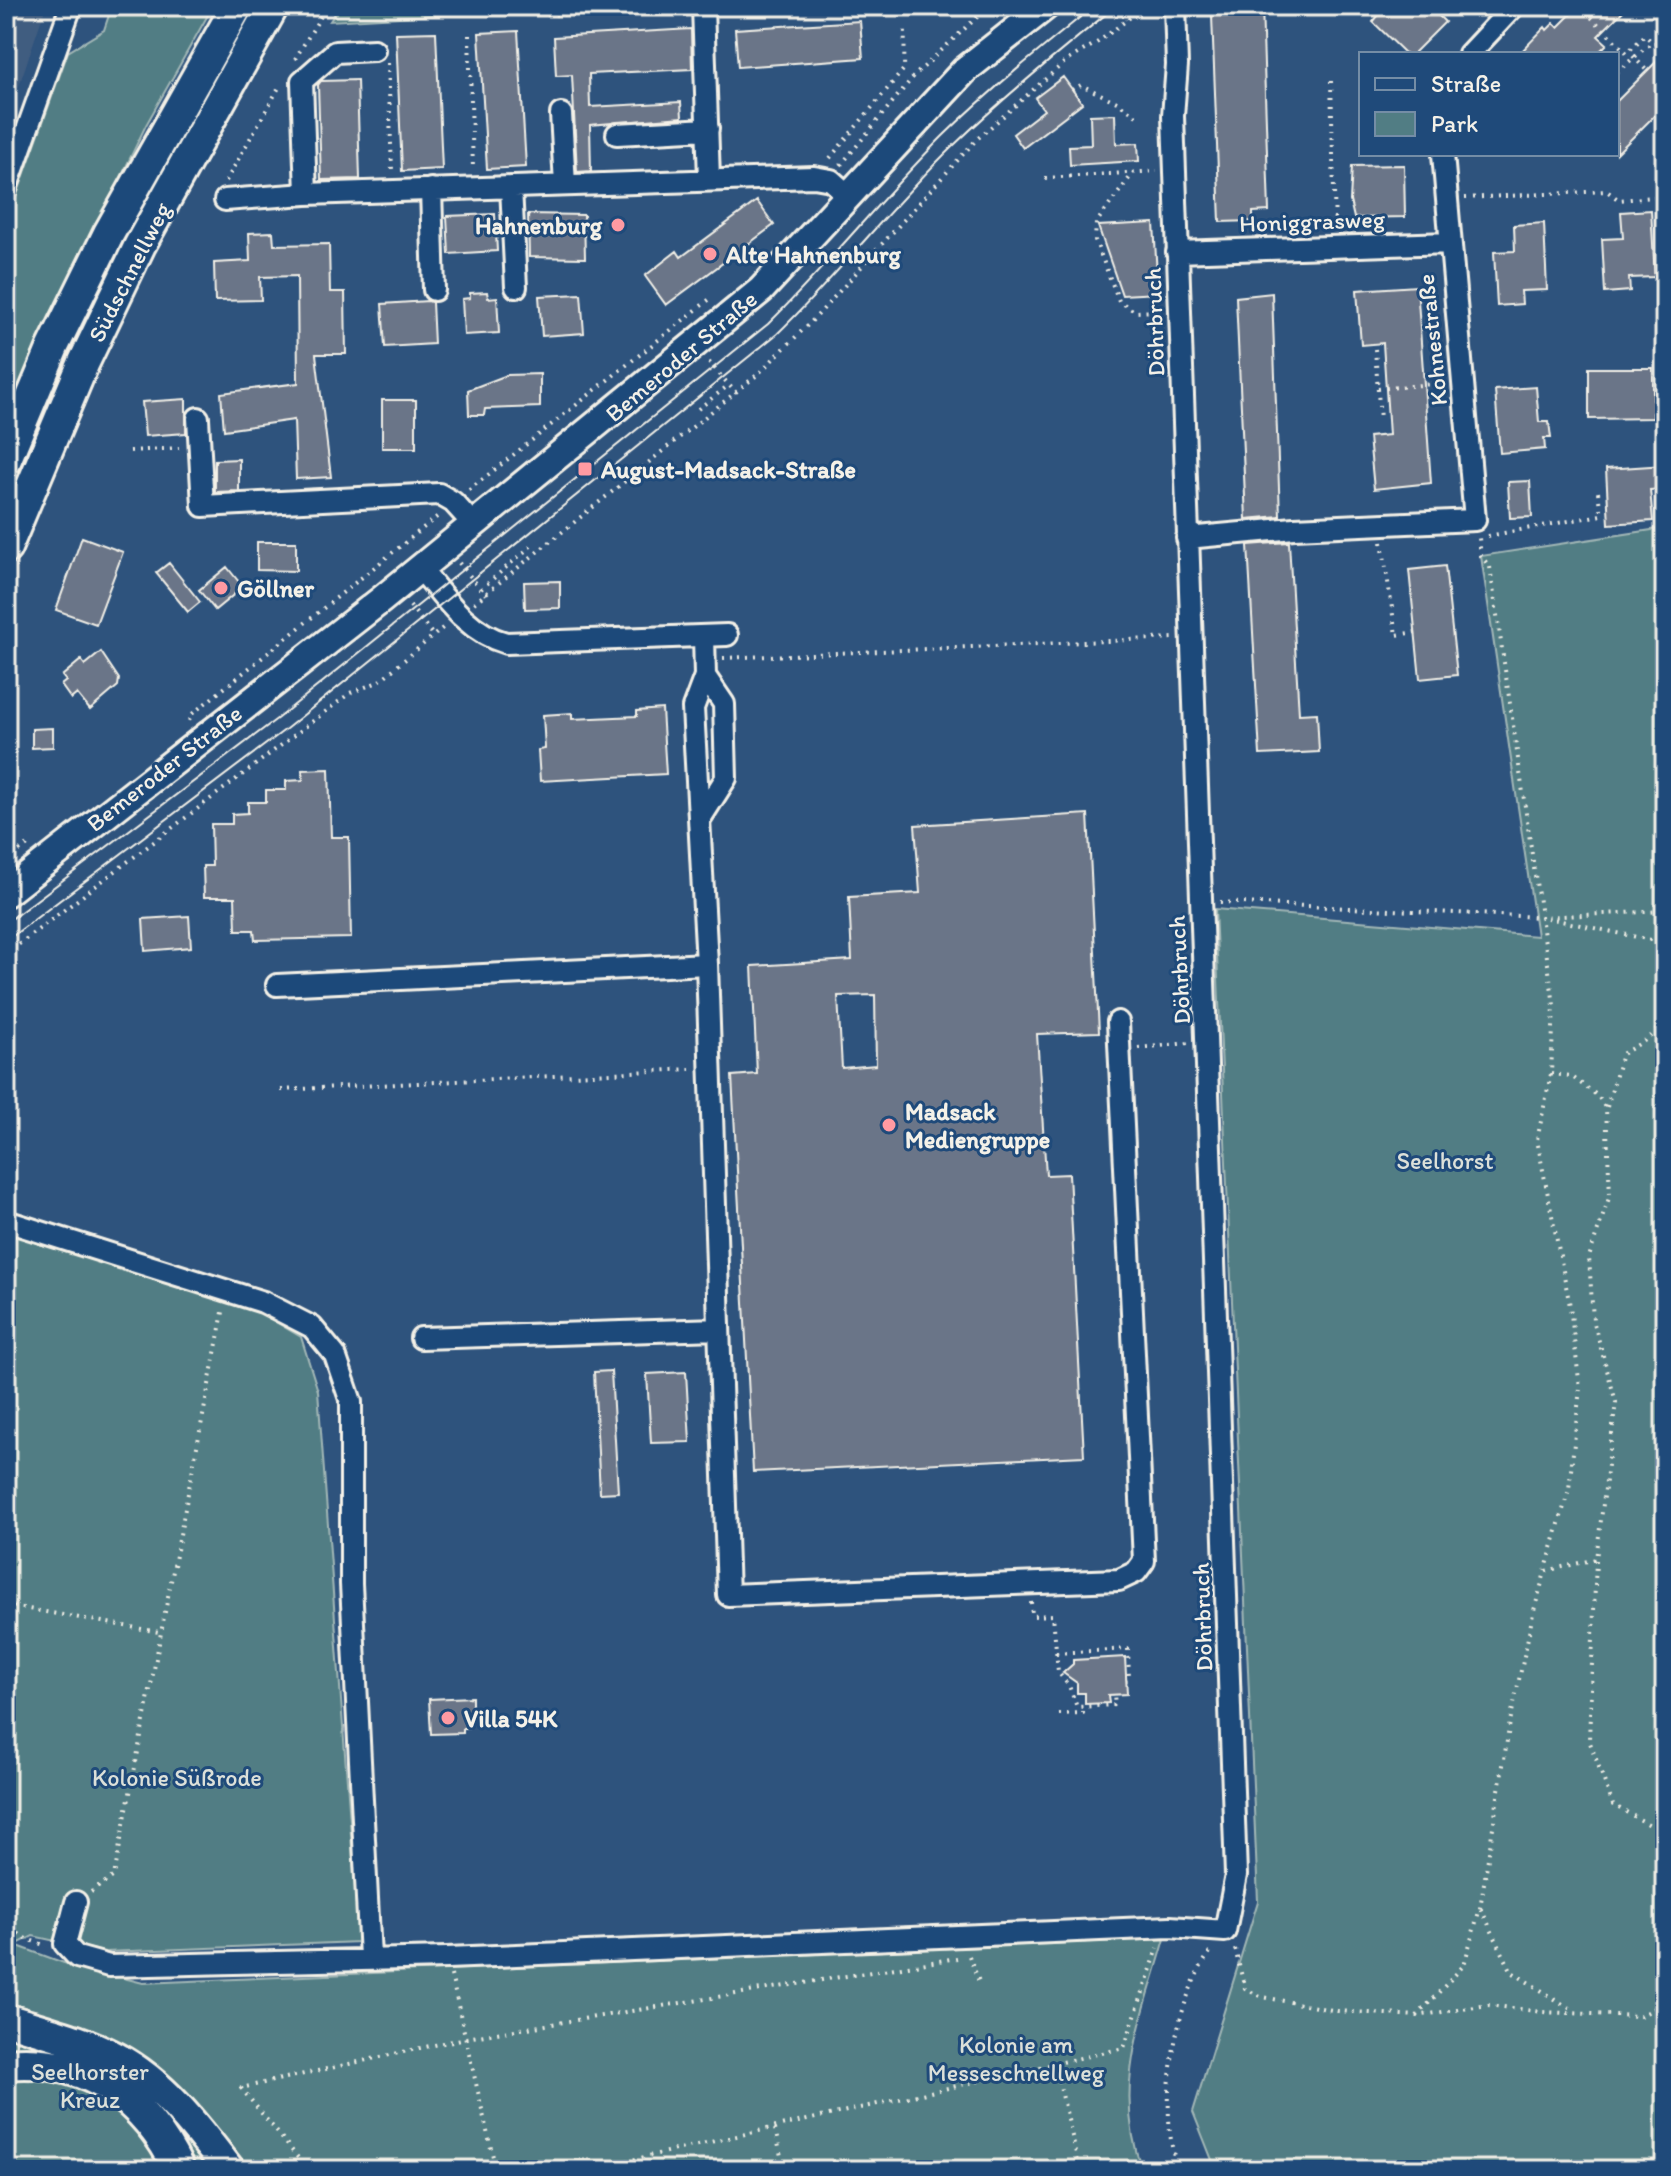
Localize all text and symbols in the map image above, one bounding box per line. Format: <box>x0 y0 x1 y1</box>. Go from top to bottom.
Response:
legend <box>1359 52 1619 156</box>
text: Straße <box>1431 69 1501 98</box>
text: Park <box>1431 109 1478 138</box>
street label: Südschnellweg <box>81 197 177 347</box>
street label: Honiggrasweg <box>1239 204 1386 238</box>
place label: Hahnenburg <box>475 211 603 241</box>
marker: Hahnenburg <box>609 216 627 234</box>
place label: Alte Hahnenburg <box>725 240 901 270</box>
marker: Alte Hahnenburg <box>701 245 719 263</box>
street label: Döhrbruch <box>1138 267 1170 377</box>
street label: Kohnestraße <box>1411 273 1453 407</box>
street label: Bemeroder Straße <box>599 284 763 428</box>
place label: August-Madsack-Straße <box>600 455 856 485</box>
marker: August-Madsack-Straße <box>576 460 594 478</box>
place label: Göllner <box>237 574 314 603</box>
marker: Göllner <box>212 579 230 597</box>
street label: Bemeroder Straße <box>80 698 248 838</box>
street label: Döhrbruch <box>1162 915 1196 1025</box>
place label: Madsack Mediengruppe <box>905 1097 1050 1155</box>
marker: Madsack Mediengruppe <box>880 1116 898 1134</box>
park label: Seelhorst <box>1397 1146 1493 1175</box>
street label: Döhrbruch <box>1186 1562 1218 1672</box>
place label: Villa 54K <box>464 1704 558 1733</box>
marker: Villa 54K <box>439 1709 457 1727</box>
park label: Kolonie Süßrode <box>92 1763 262 1792</box>
park label: Kolonie am Messeschnellweg <box>928 2030 1105 2087</box>
park label: Seelhorster Kreuz <box>31 2057 149 2114</box>

